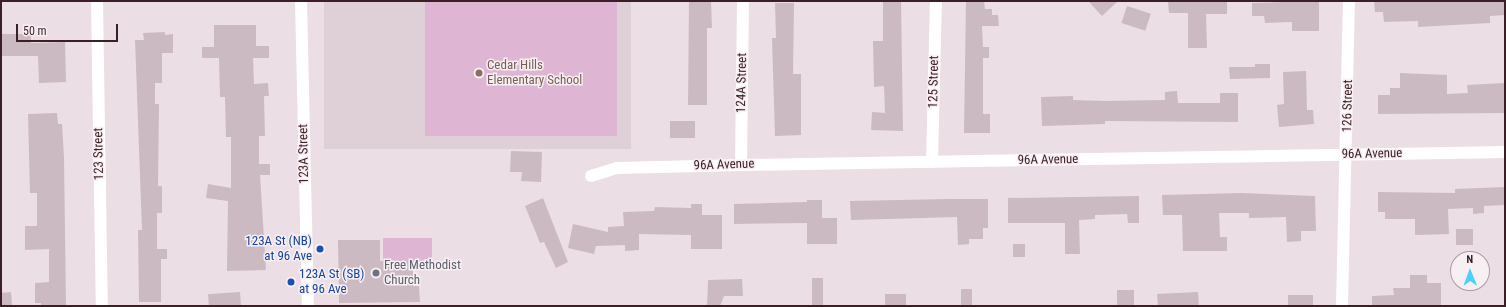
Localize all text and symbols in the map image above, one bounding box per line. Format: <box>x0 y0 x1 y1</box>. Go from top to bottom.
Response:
scale bar <box>18 16 120 42</box>
text: 50 m <box>23 24 47 38</box>
street label: 124A Street <box>734 53 750 113</box>
street label: 125 Street <box>926 56 942 108</box>
place label: Cedar Hills Elementary School <box>487 58 582 89</box>
marker: Cedar Hills Elementary School <box>474 68 484 78</box>
street label: 126 Street <box>1340 80 1356 132</box>
street label: 123A Street <box>296 124 312 184</box>
street label: 123 Street <box>91 128 107 180</box>
street label: 96A Avenue <box>1341 146 1403 162</box>
street label: 96A Avenue <box>1017 152 1079 168</box>
street label: 96A Avenue <box>693 156 755 174</box>
place label: 123A St (NB) at 96 Ave <box>245 234 312 265</box>
marker: 123A St (NB) at 96 Ave <box>315 244 325 254</box>
north arrow <box>1450 251 1490 291</box>
text: N <box>1466 253 1473 266</box>
place label: Free Methodist Church <box>384 258 461 289</box>
place label: 123A St (SB) at 96 Ave <box>299 267 364 298</box>
marker: Free Methodist Church <box>371 268 381 278</box>
marker: 123A St (SB) at 96 Ave <box>286 277 296 287</box>

